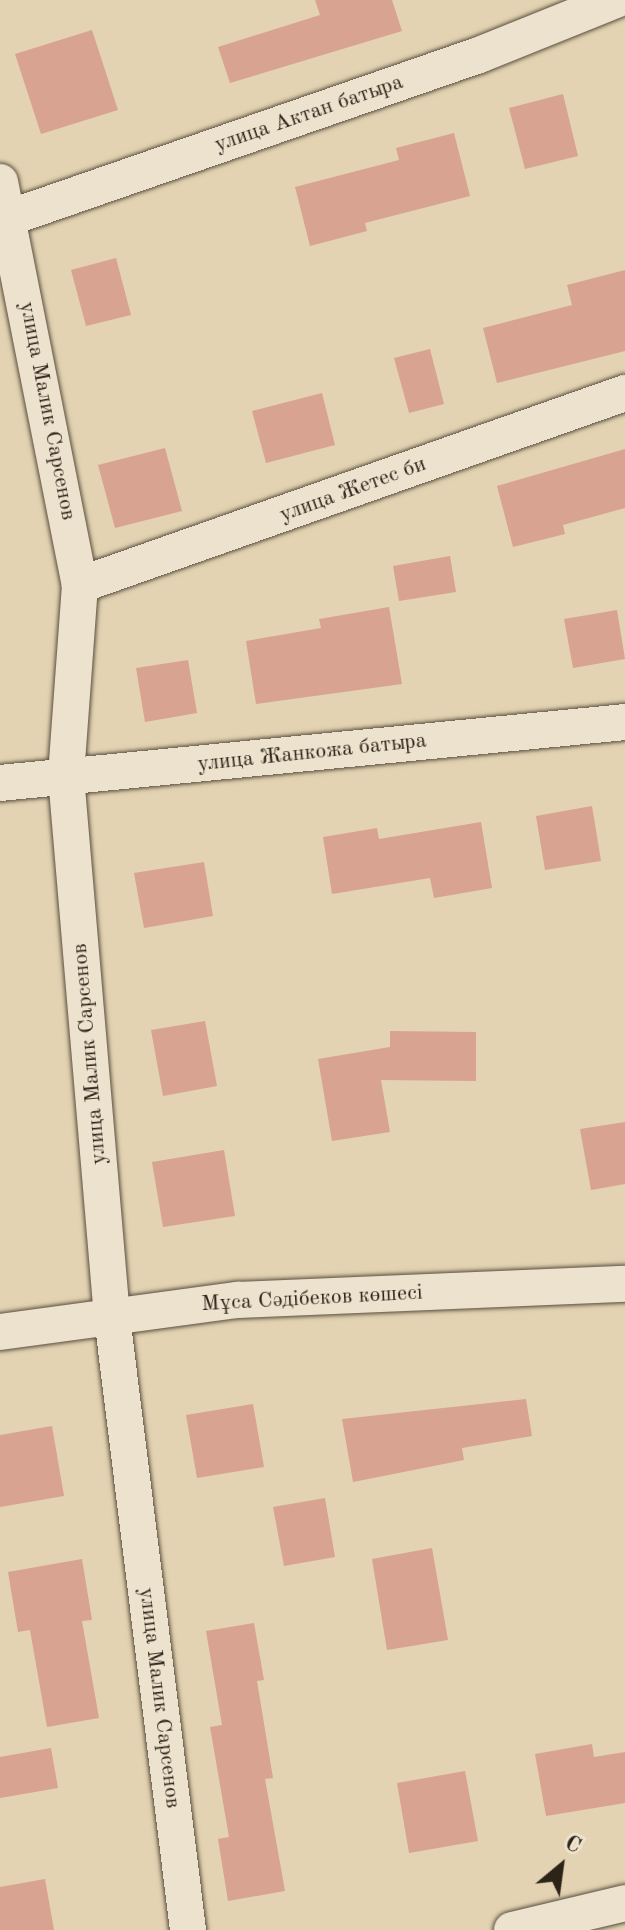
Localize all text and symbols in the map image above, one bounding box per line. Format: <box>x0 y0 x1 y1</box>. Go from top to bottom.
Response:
street label: улица Актан батыра <box>211 69 407 159</box>
street label: улица Малик Сарсенов <box>13 299 81 523</box>
street label: улица Жетес би <box>276 451 430 529</box>
street label: улица Жанкожа батыра <box>196 728 428 778</box>
street label: улица Малик Сарсенов <box>67 942 113 1166</box>
street label: Мұса Сәдібеков көшесі <box>201 1280 423 1318</box>
street label: улица Малик Сарсенов <box>132 1586 186 1810</box>
north arrow <box>521 1826 601 1906</box>
text: С <box>561 1832 584 1858</box>

